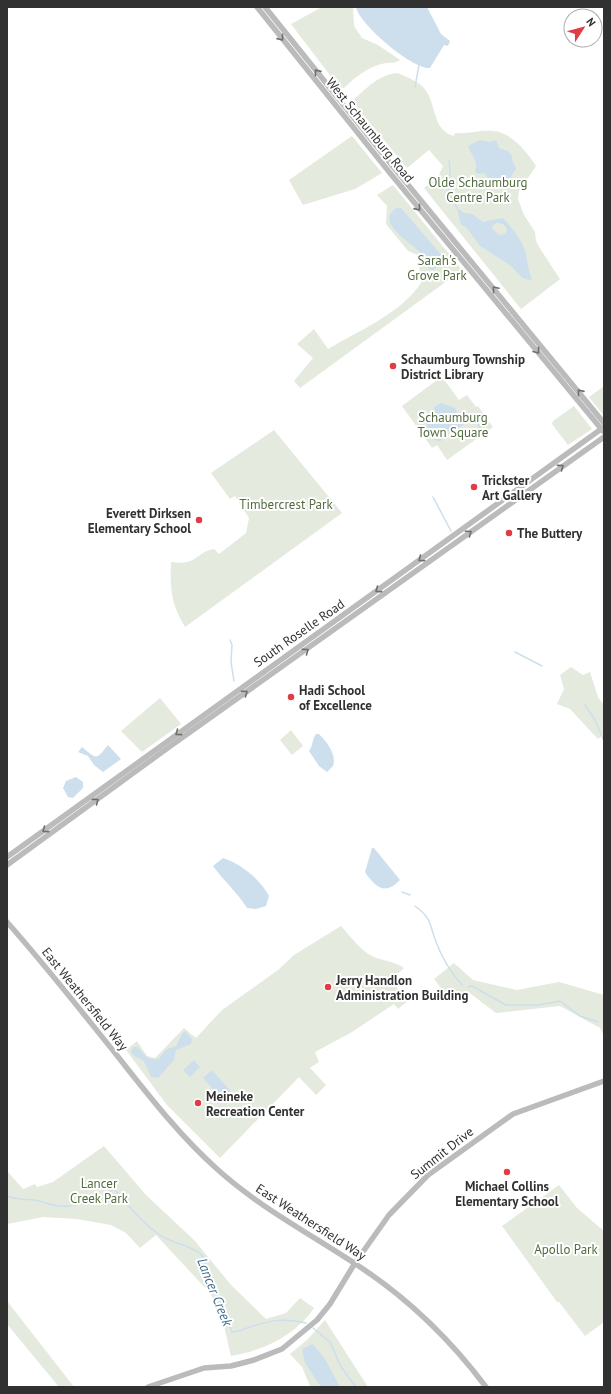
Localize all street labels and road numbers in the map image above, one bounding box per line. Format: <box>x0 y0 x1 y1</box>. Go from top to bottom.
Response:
street label: West Schaumburg Road <box>322 74 418 186</box>
street label: South Roselle Road <box>250 595 348 671</box>
street label: East Weathersfield Way <box>38 944 132 1054</box>
street label: Summit Drive <box>407 1123 477 1183</box>
street label: East Weathersfield Way <box>253 1180 369 1264</box>

